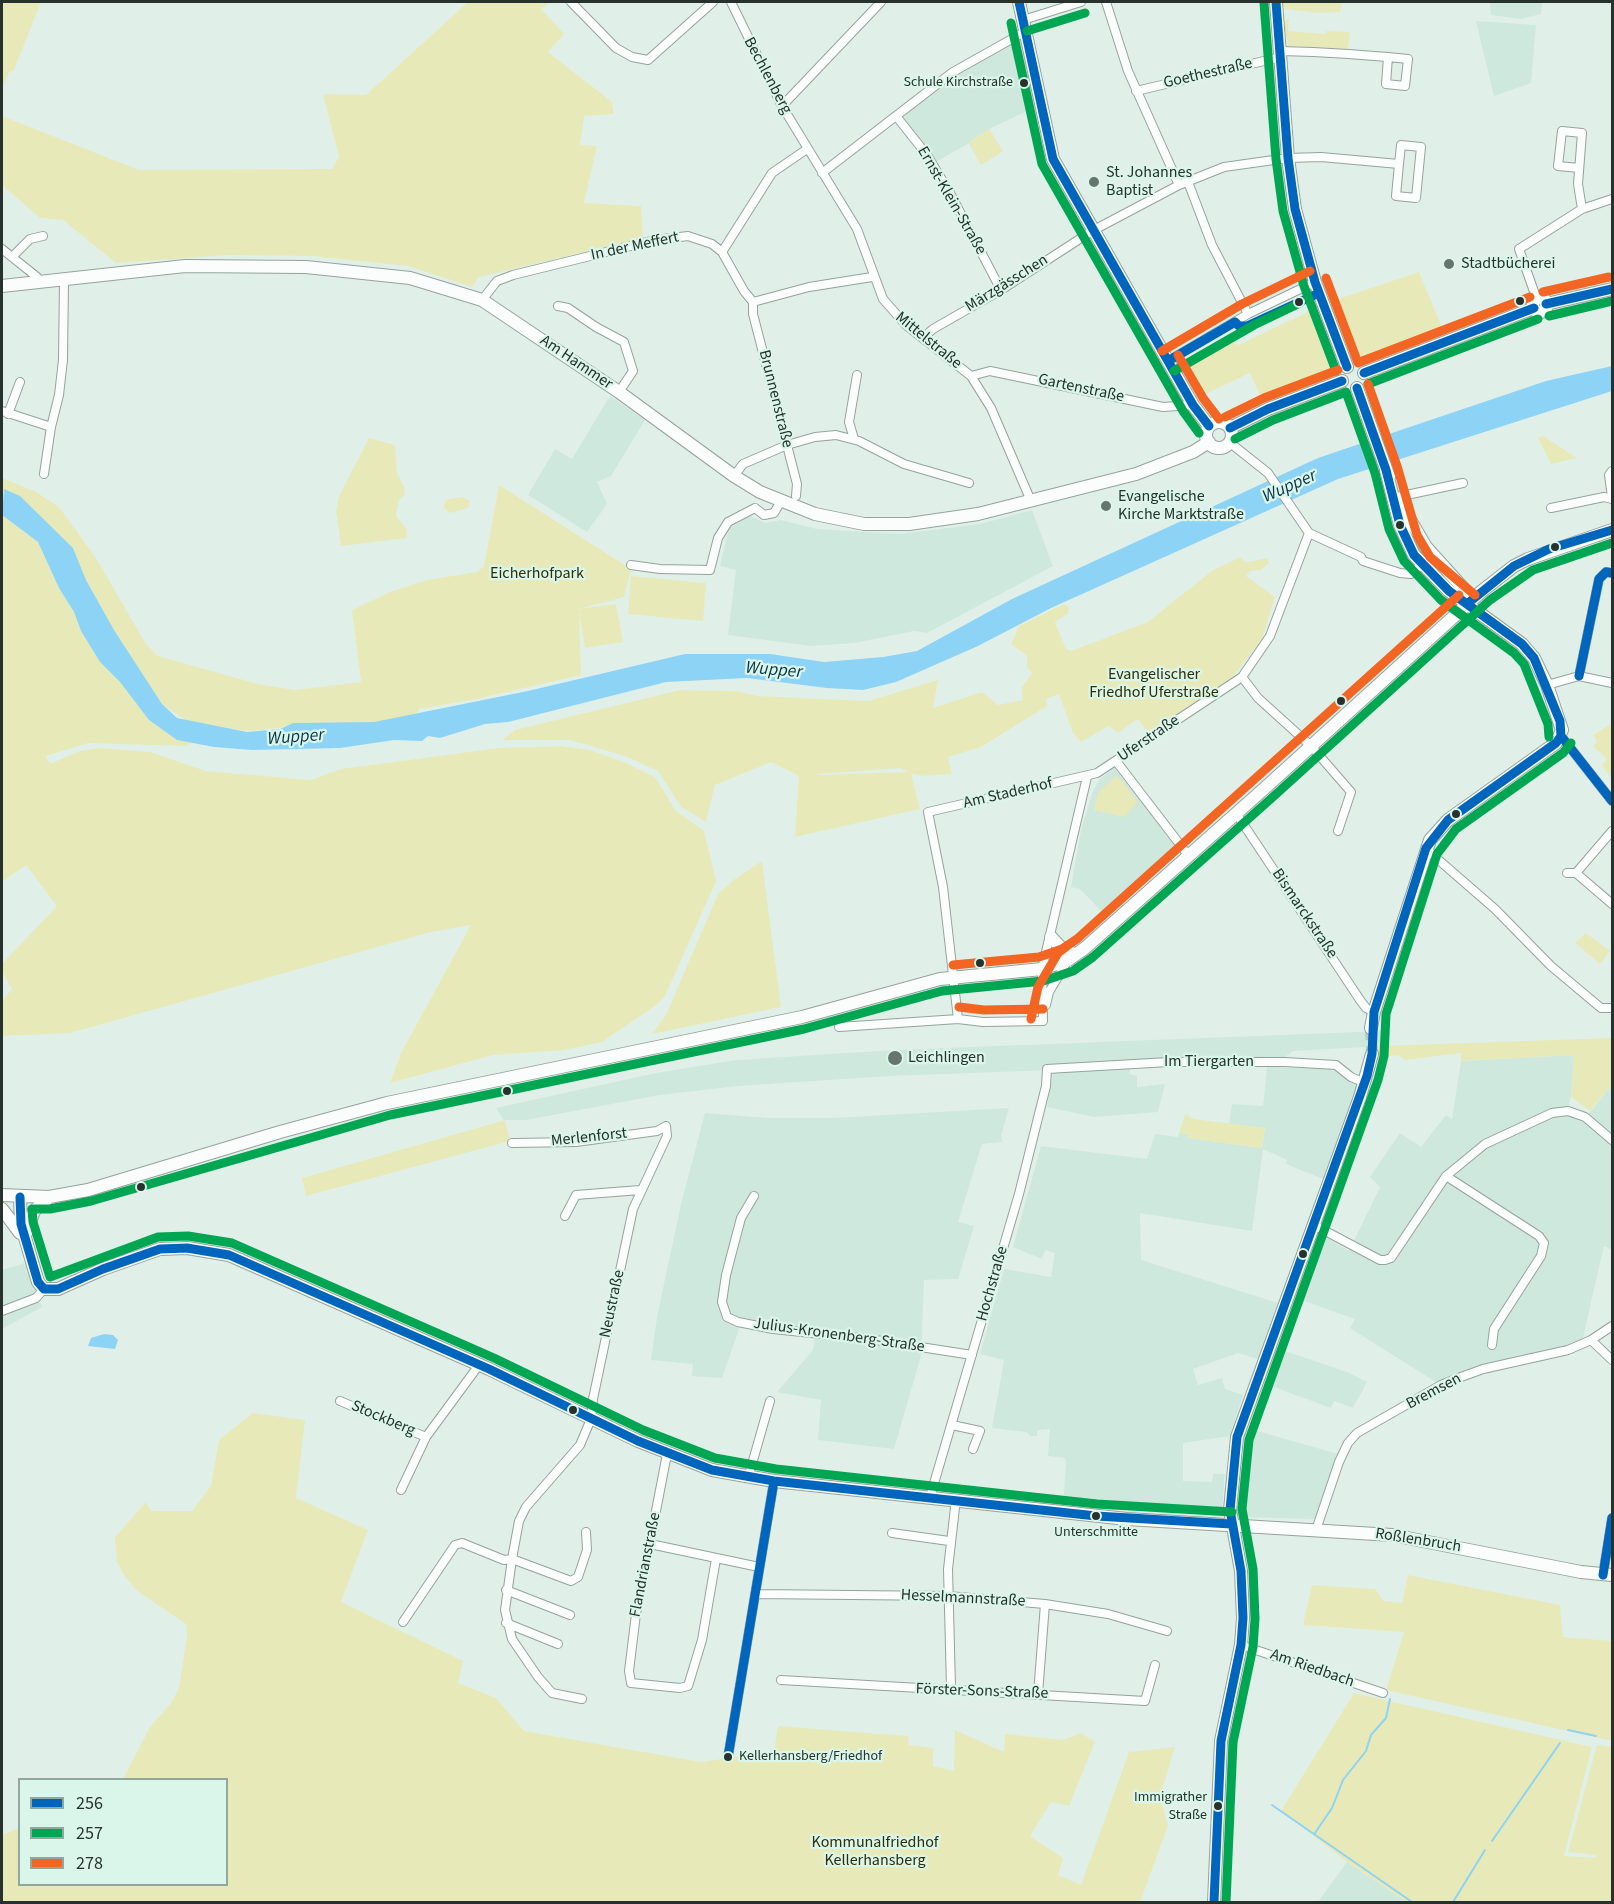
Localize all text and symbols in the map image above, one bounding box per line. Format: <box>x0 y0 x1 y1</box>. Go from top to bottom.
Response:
street label: Bechlenberg <box>739 34 795 118</box>
street label: Goethestraße <box>1162 54 1254 94</box>
place label: Schule Kirchstraße <box>903 75 1013 91</box>
marker: Schule Kirchstraße <box>1018 77 1030 89</box>
street label: Ernst-Klein-Straße <box>912 143 990 259</box>
place label: St. Johannes Baptist <box>1106 163 1192 201</box>
marker: St. Johannes Baptist <box>1087 175 1101 189</box>
street label: In der Meffert <box>589 228 681 266</box>
street label: Märzgässchen <box>962 251 1052 317</box>
place label: Stadtbücherei <box>1461 254 1555 274</box>
marker: Stadtbücherei <box>1442 257 1456 271</box>
unlabelled marker <box>1514 295 1526 307</box>
unlabelled marker <box>1293 296 1305 308</box>
street label: Mittelstraße <box>891 308 965 374</box>
street label: Am Hammer <box>536 332 616 394</box>
street label: Brunnenstraße <box>754 348 796 450</box>
street label: Gartenstraße <box>1036 371 1126 407</box>
water label: Wupper <box>1260 466 1320 508</box>
place label: Evangelische Kirche Marktstraße <box>1118 487 1244 525</box>
marker: Evangelische Kirche Marktstraße <box>1099 499 1113 513</box>
unlabelled marker <box>1394 519 1406 531</box>
unlabelled marker <box>1549 541 1561 553</box>
park label: Eicherhofpark <box>490 564 584 584</box>
water label: Wupper <box>745 658 803 684</box>
park label: Evangelischer Friedhof Uferstraße <box>1089 665 1219 703</box>
unlabelled marker <box>1335 695 1347 707</box>
street label: Uferstraße <box>1114 711 1184 767</box>
water label: Wupper <box>267 725 325 751</box>
street label: Am Staderhof <box>962 774 1054 814</box>
unlabelled marker <box>1450 808 1462 820</box>
street label: Bismarckstraße <box>1267 865 1341 963</box>
unlabelled marker <box>974 957 986 969</box>
place label: Leichlingen <box>908 1048 985 1068</box>
marker: Leichlingen <box>886 1049 904 1067</box>
street label: Im Tiergarten <box>1164 1052 1254 1072</box>
unlabelled marker <box>501 1085 513 1097</box>
street label: Merlenforst <box>550 1124 628 1152</box>
unlabelled marker <box>135 1181 147 1193</box>
street label: Hochstraße <box>973 1244 1013 1324</box>
unlabelled marker <box>1297 1248 1309 1260</box>
street label: Neustraße <box>596 1268 630 1340</box>
street label: Julius-Kronenberg-Straße <box>752 1314 926 1358</box>
street label: Bremsen <box>1403 1370 1465 1414</box>
street label: Stockberg <box>348 1397 418 1441</box>
unlabelled marker <box>567 1404 579 1416</box>
marker: Unterschmitte <box>1090 1510 1102 1522</box>
street label: Flandrianstraße <box>626 1511 666 1619</box>
place label: Unterschmitte <box>1054 1525 1138 1541</box>
street label: Roßlenbruch <box>1374 1525 1462 1557</box>
street label: Hesselmannstraße <box>900 1586 1026 1612</box>
street label: Am Riedbach <box>1267 1646 1357 1692</box>
street label: Förster-Sons-Straße <box>915 1680 1049 1704</box>
place label: Kellerhansberg/Friedhof <box>739 1749 882 1765</box>
marker: Kellerhansberg/Friedhof <box>722 1751 734 1763</box>
legend <box>18 1778 228 1886</box>
place label: Immigrather Straße <box>1134 1790 1207 1822</box>
text: 256 <box>76 1791 103 1816</box>
marker: Immigrather Straße <box>1212 1800 1224 1812</box>
text: 257 <box>76 1821 103 1846</box>
park label: Kommunalfriedhof Kellerhansberg <box>812 1833 938 1871</box>
text: 278 <box>76 1851 103 1876</box>

